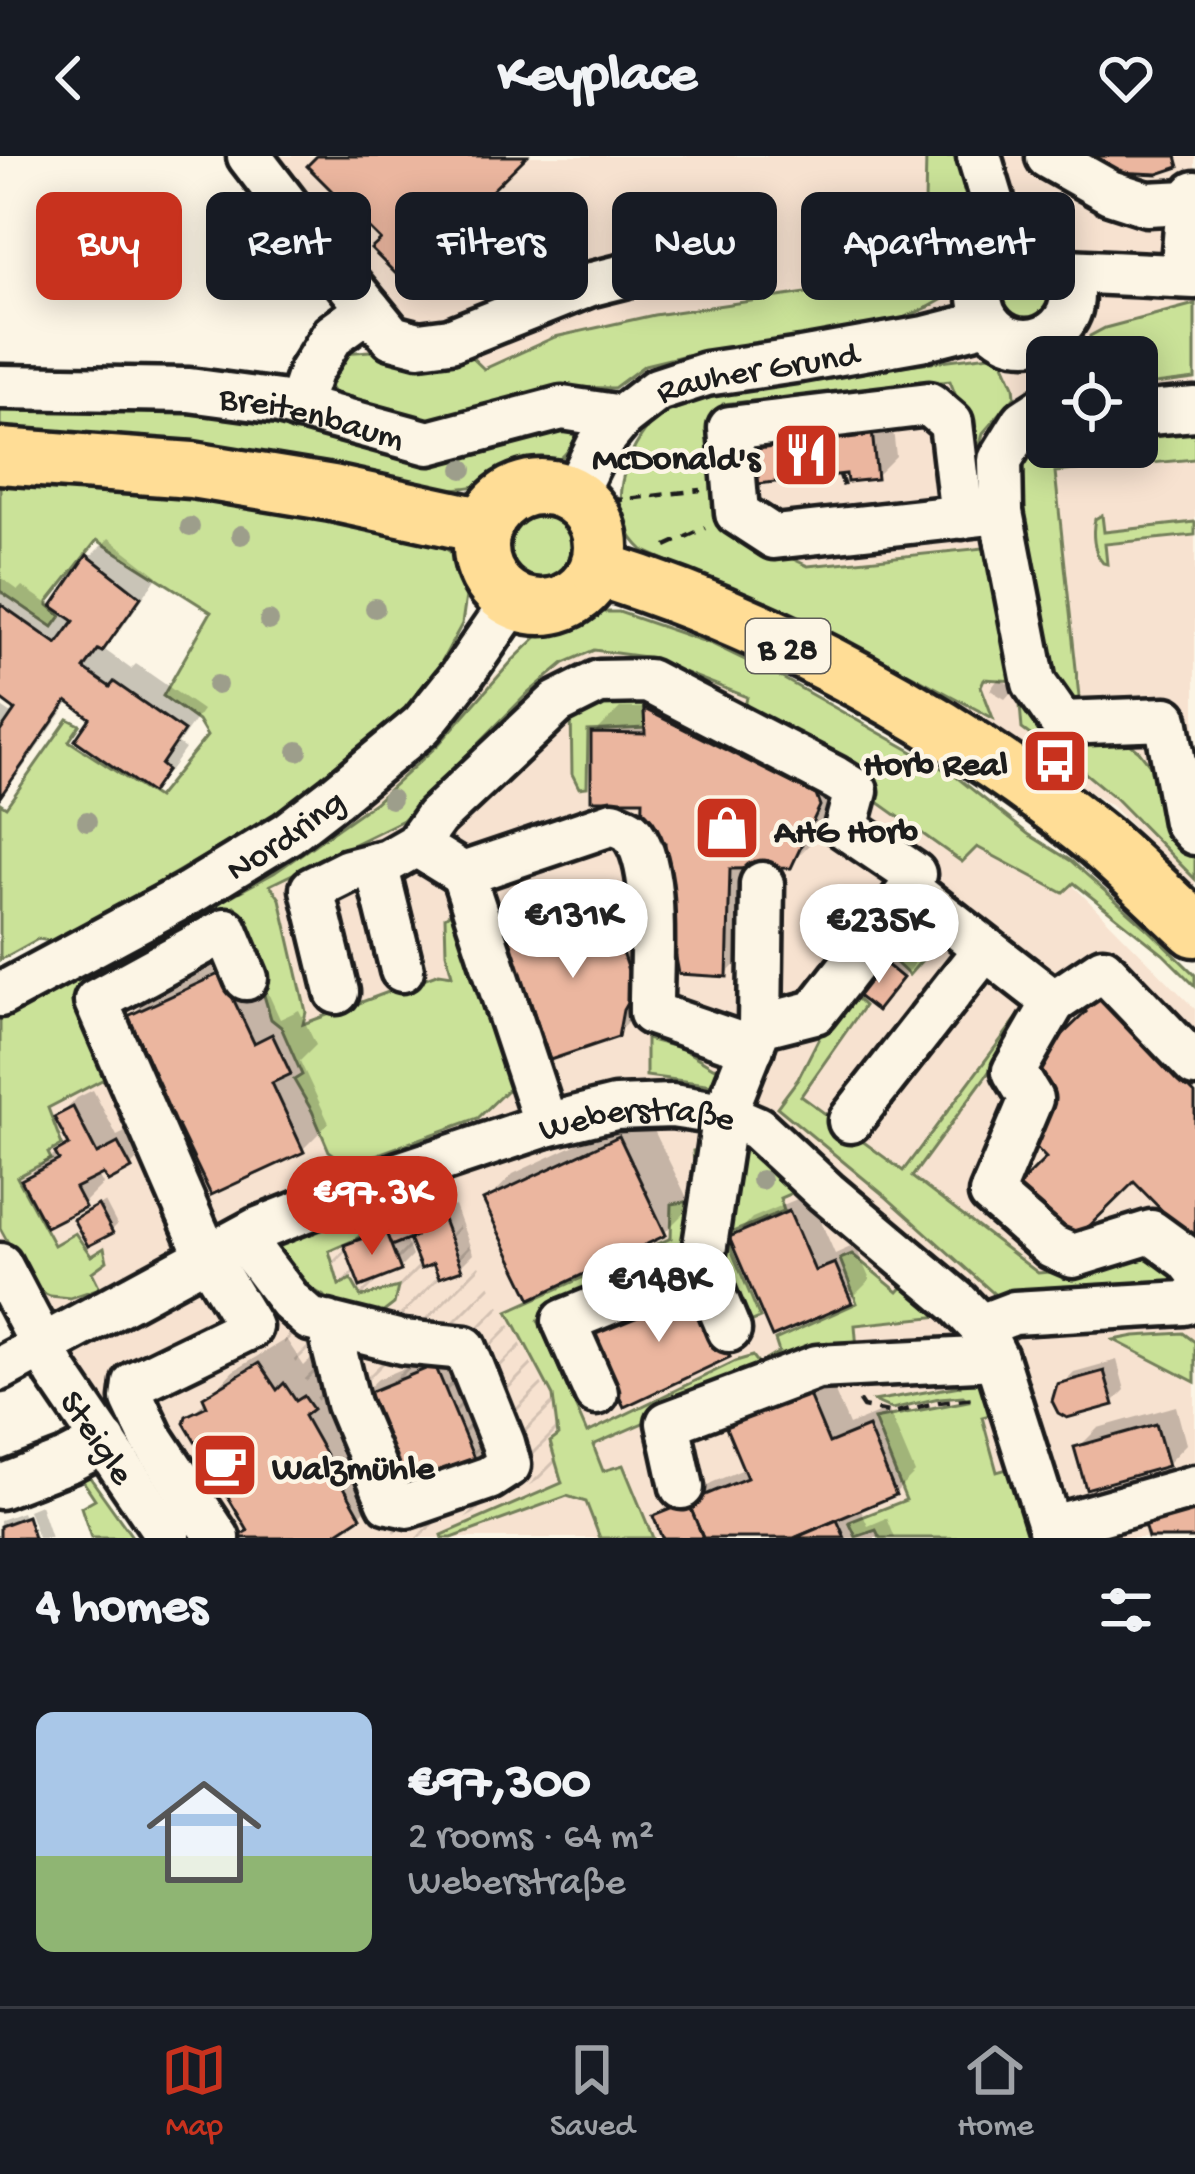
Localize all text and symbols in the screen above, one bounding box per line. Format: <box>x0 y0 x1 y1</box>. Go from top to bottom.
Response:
icon: back <box>36 45 102 111</box>
icon: heart <box>1093 45 1159 111</box>
text: Keyplace <box>498 46 697 110</box>
chip: Buy <box>36 192 182 300</box>
chip: Rent <box>206 192 371 300</box>
chip: Filters <box>395 192 588 300</box>
chip: New <box>612 192 777 300</box>
chip: Apartment <box>801 192 1075 300</box>
street label: Rauher Grund <box>652 335 865 417</box>
map controls <box>1026 336 1158 468</box>
button: locate <box>1026 336 1158 468</box>
street label: Breitenbaum <box>215 379 408 463</box>
restaurant icon: McDonald's <box>771 420 841 490</box>
place label: McDonald's <box>592 440 762 483</box>
road number: B 28 <box>746 619 830 673</box>
bus stop icon: Horb Real <box>1020 726 1090 796</box>
place label: Horb Real <box>863 746 1008 789</box>
street label: Nordring <box>220 782 355 894</box>
shop icon: AHG Horb <box>692 793 762 863</box>
place label: AHG Horb <box>773 813 918 856</box>
pin: €131K <box>489 879 657 981</box>
pin: €235K <box>795 884 963 986</box>
text: €131K <box>525 895 621 941</box>
text: €235K <box>827 900 931 946</box>
street label: Weberstraße <box>535 1091 742 1154</box>
pin: €97.3K <box>274 1156 470 1258</box>
text: €97.3K <box>314 1172 431 1218</box>
pin: €148K <box>575 1243 743 1345</box>
text: €148K <box>609 1259 709 1305</box>
street label: Steigle <box>47 1384 142 1495</box>
cafe icon: Walzmühle <box>190 1430 260 1500</box>
place label: Walzmühle <box>272 1450 436 1493</box>
icon: filters <box>1093 1577 1159 1643</box>
text: 4 homes <box>36 1580 207 1640</box>
text: €97,300 <box>408 1756 591 1816</box>
icon: home <box>132 1760 276 1904</box>
text: 2 rooms · 64 m² <box>408 1816 654 1862</box>
text: Weberstraße <box>408 1862 625 1908</box>
tab: Map <box>161 2037 227 2147</box>
tab: Saved <box>550 2037 635 2147</box>
tab: Home <box>957 2037 1034 2147</box>

